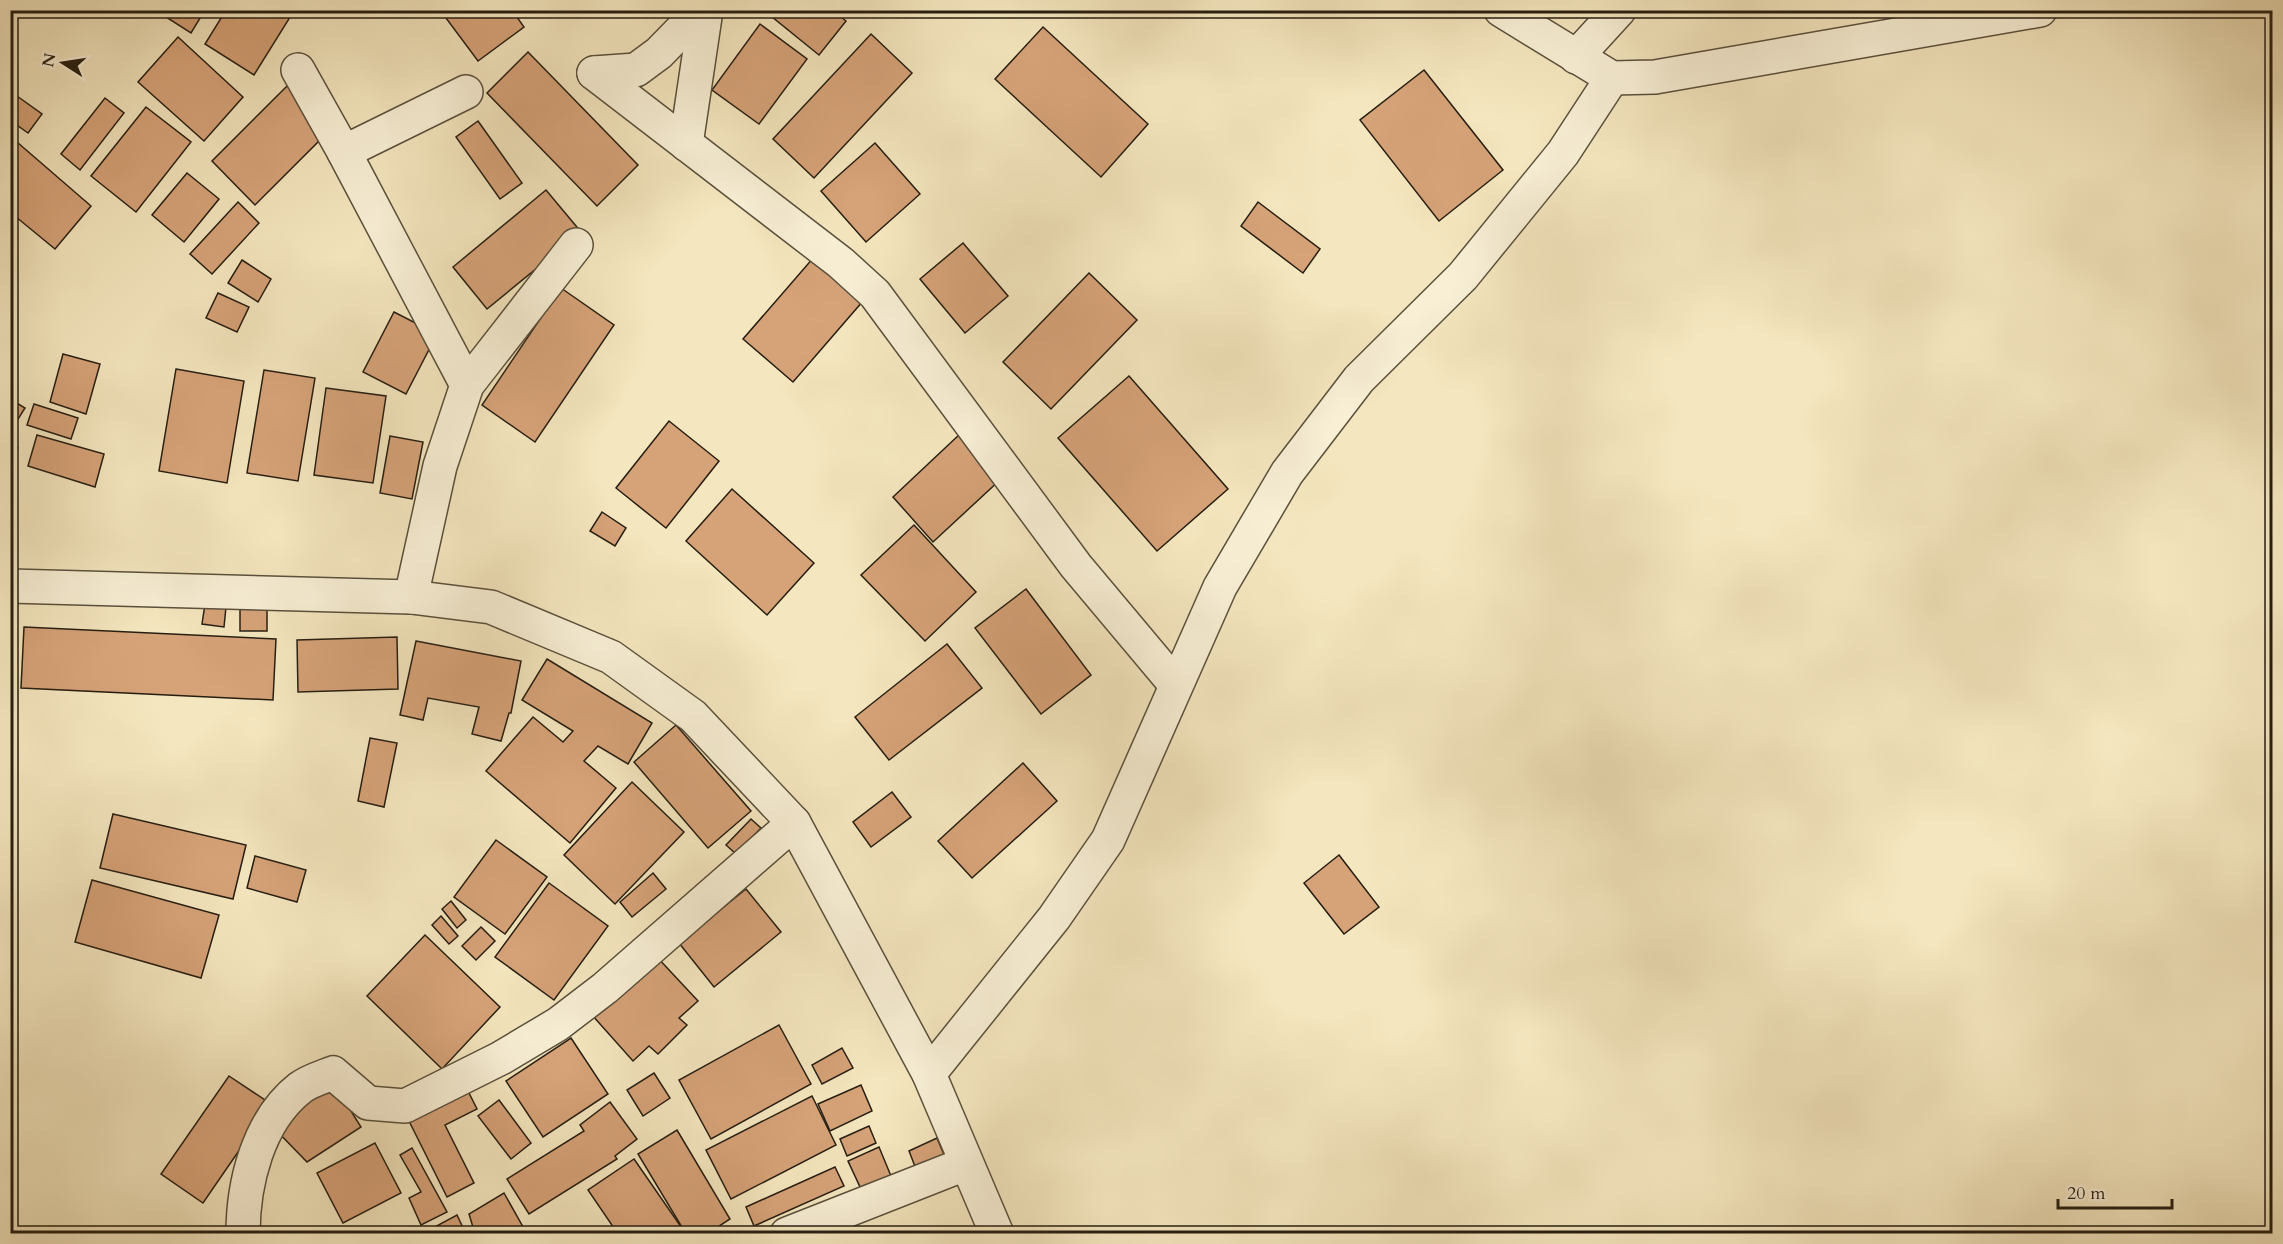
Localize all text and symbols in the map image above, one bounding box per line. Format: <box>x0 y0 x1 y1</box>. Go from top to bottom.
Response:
north arrow <box>33 33 93 93</box>
text: N <box>37 51 62 69</box>
scale bar <box>2058 1172 2172 1210</box>
text: 20 m <box>2067 1181 2106 1206</box>

